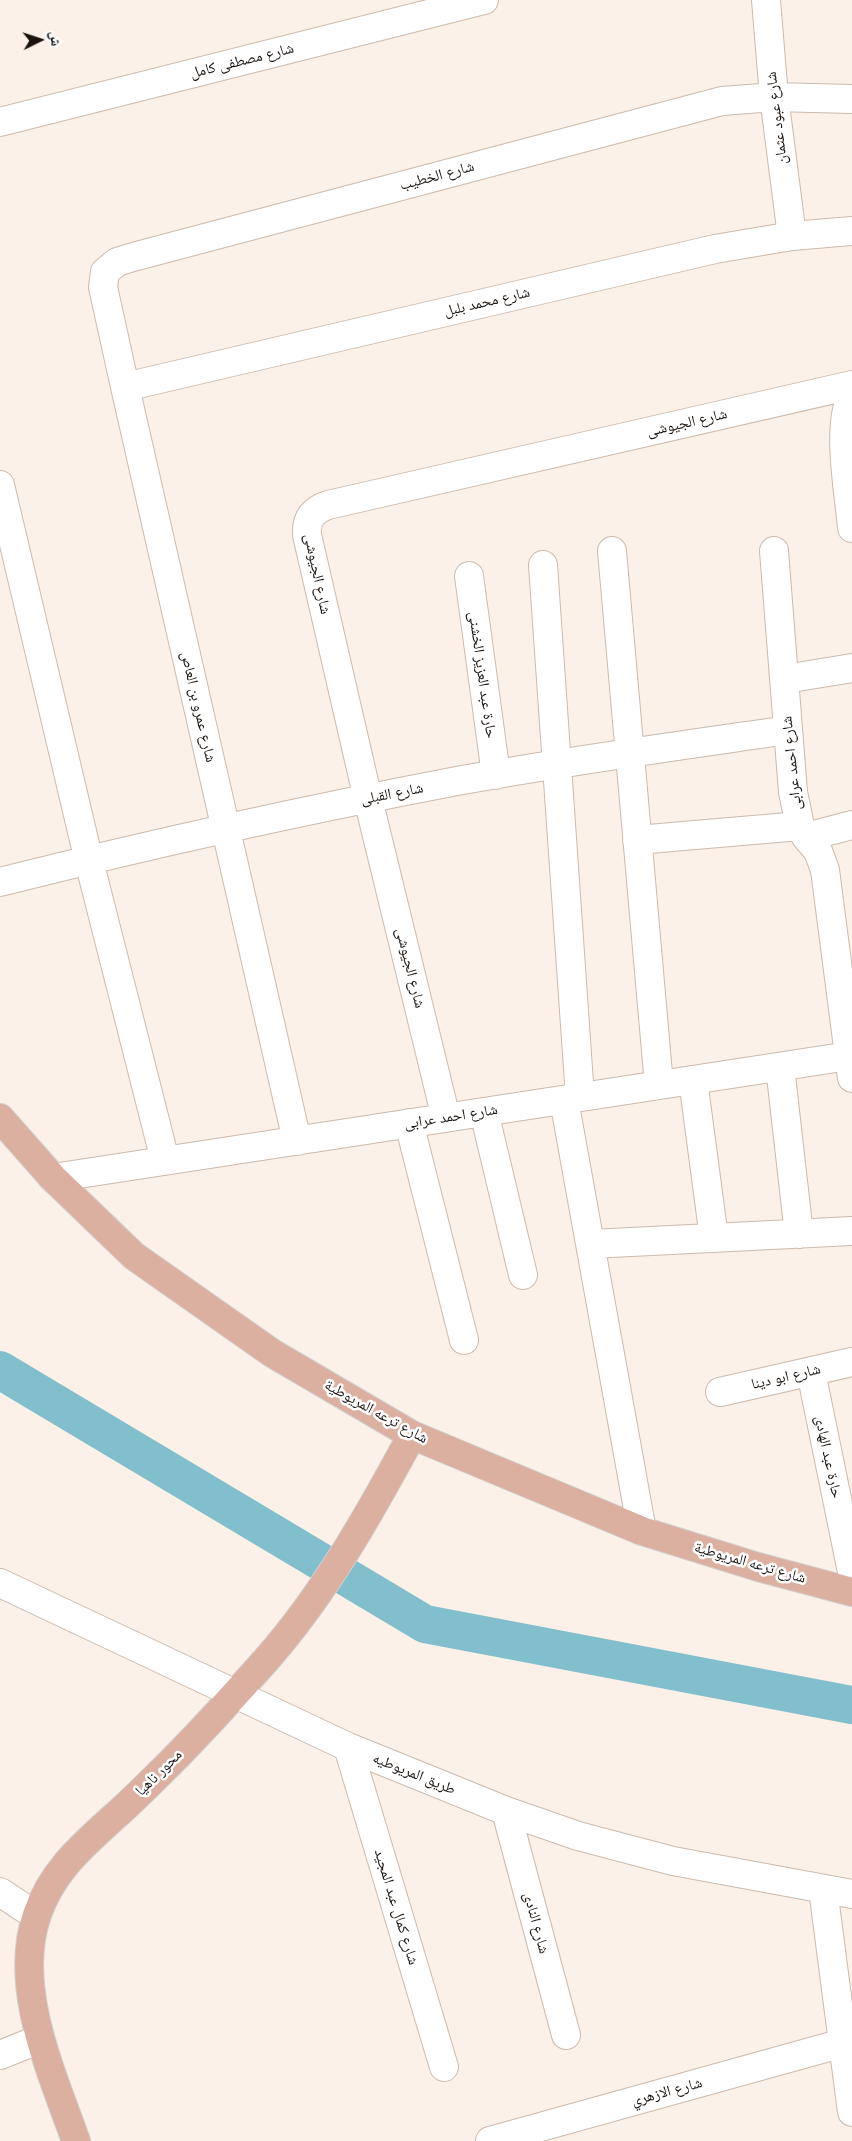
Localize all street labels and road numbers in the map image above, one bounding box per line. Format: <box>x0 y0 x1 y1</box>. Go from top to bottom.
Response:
street label: شارع مصطفى كامل <box>188 39 296 83</box>
street label: شارع عبود عثمان <box>762 71 792 165</box>
street label: شارع الخطيب <box>398 157 476 195</box>
street label: شارع محمد بلبل <box>442 283 532 321</box>
street label: شارع الجيوشى <box>645 405 729 441</box>
street label: شارع الجيوشى <box>300 532 334 616</box>
street label: حارة عبد العزيز الخشنى <box>464 610 500 740</box>
street label: شارع عمرو بن العاص <box>176 650 220 764</box>
street label: شارع احمد عرابى <box>778 715 806 811</box>
street label: شارع القبلى <box>359 779 425 809</box>
street label: شارع الجيوشى <box>391 926 429 1010</box>
street label: شارع احمد عرابى <box>403 1101 499 1133</box>
street label: شارع ابو دينا <box>750 1360 822 1394</box>
street label: شارع ترعه المريوطية <box>321 1376 431 1448</box>
street label: حارة عبد الهادى <box>810 1414 846 1500</box>
street label: شارع ترعه المريوطية <box>692 1538 808 1588</box>
street label: محور ناهيا <box>132 1746 186 1800</box>
street label: طريق المريوطيه <box>370 1749 458 1799</box>
street label: شارع كمال عبد المجيد <box>370 1847 422 1967</box>
street label: شارع النادى <box>519 1890 553 1956</box>
street label: شارع الازهري <box>630 2074 704 2110</box>

